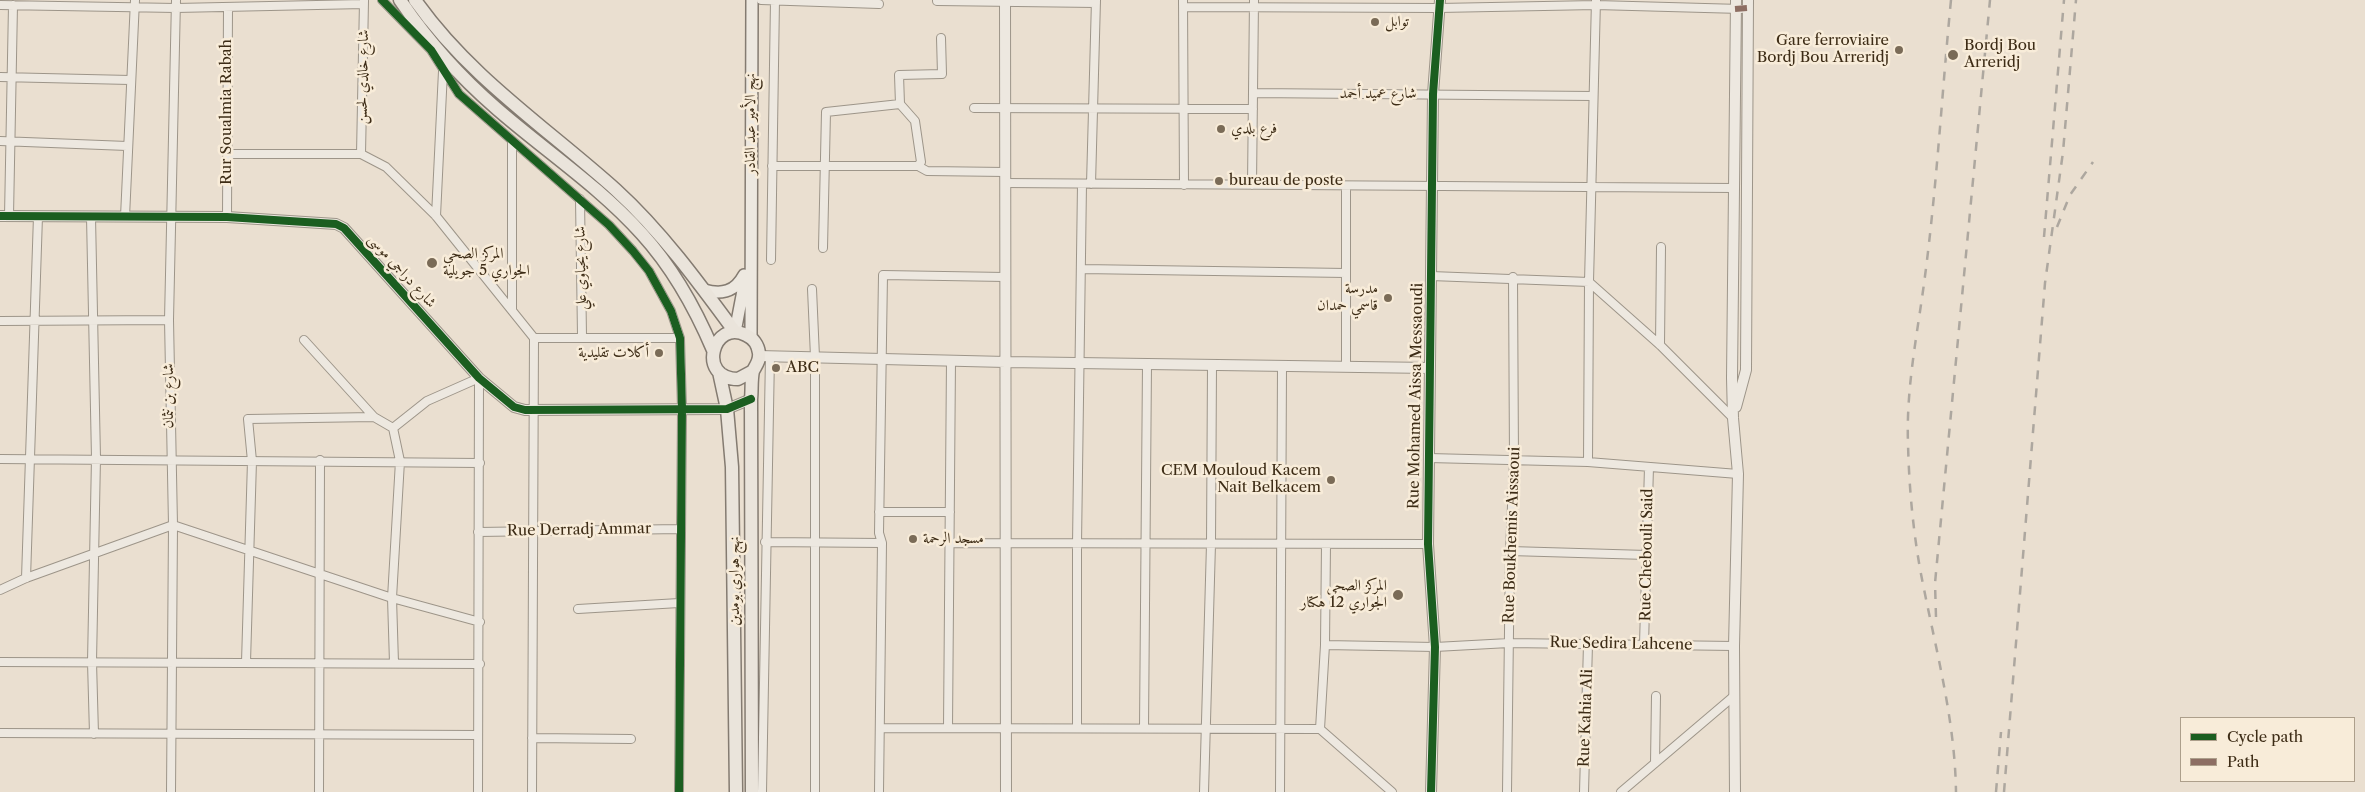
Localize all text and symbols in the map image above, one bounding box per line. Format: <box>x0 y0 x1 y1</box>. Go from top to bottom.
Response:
place label: توابل <box>1385 13 1409 31</box>
marker: توابل <box>1369 16 1381 28</box>
street label: شارع خالدي لحسن <box>353 30 373 124</box>
place label: Gare ferroviaire Bordj Bou Arreridj <box>1757 32 1889 67</box>
place label: Bordj Bou Arreridj <box>1964 37 2036 72</box>
street label: Rur Soualmia Rabah <box>218 39 236 185</box>
marker: Gare ferroviaire Bordj Bou Arreridj <box>1893 44 1905 56</box>
marker: Bordj Bou Arreridj <box>1946 48 1960 62</box>
street label: نهج الأمير عبد القادر <box>742 73 760 175</box>
street label: شارع عميد أحمد <box>1340 85 1416 103</box>
place label: فرع بلدي <box>1231 120 1277 138</box>
marker: فرع بلدي <box>1215 123 1227 135</box>
place label: bureau de poste <box>1229 172 1343 190</box>
marker: bureau de poste <box>1213 175 1225 187</box>
street label: شارع يحياوي علي <box>571 226 591 310</box>
street label: شارع دراجي موسى <box>364 230 440 312</box>
place label: المركز الصحي الجواري 5 جويلية <box>443 245 530 280</box>
marker: المركز الصحي الجواري 5 جويلية <box>425 256 439 270</box>
place label: مدرسة قاسمي حمدان <box>1317 280 1378 315</box>
street label: Rue Mohamed Aissa Messaoudi <box>1405 283 1427 509</box>
marker: مدرسة قاسمي حمدان <box>1382 292 1394 304</box>
place label: أكلات تقليدية <box>578 344 649 362</box>
marker: أكلات تقليدية <box>653 347 665 359</box>
place label: ABC <box>786 359 819 377</box>
marker: ABC <box>770 362 782 374</box>
street label: شارع بن نثمان <box>160 363 178 429</box>
street label: Rue Boukhemis Aissaoui <box>1500 446 1524 624</box>
place label: CEM Mouloud Kacem Nait Belkacem <box>1161 462 1321 497</box>
marker: CEM Mouloud Kacem Nait Belkacem <box>1325 474 1337 486</box>
street label: Rue Chebouli Said <box>1637 488 1657 622</box>
street label: Rue Derradj Ammar <box>507 520 651 540</box>
place label: مسجد الرحمة <box>923 530 984 548</box>
marker: مسجد الرحمة <box>907 533 919 545</box>
street label: نهج هواري بومدين <box>726 536 744 626</box>
place label: المركز الصحي الجواري 12 هكتار <box>1300 577 1387 612</box>
marker: المركز الصحي الجواري 12 هكتار <box>1391 588 1405 602</box>
street label: Rue Sedira Lahcene <box>1549 634 1693 654</box>
street label: Rue Kahia Ali <box>1575 669 1597 767</box>
legend <box>2180 717 2355 782</box>
text: Cycle path <box>2227 727 2303 746</box>
text: Path <box>2227 752 2259 771</box>

